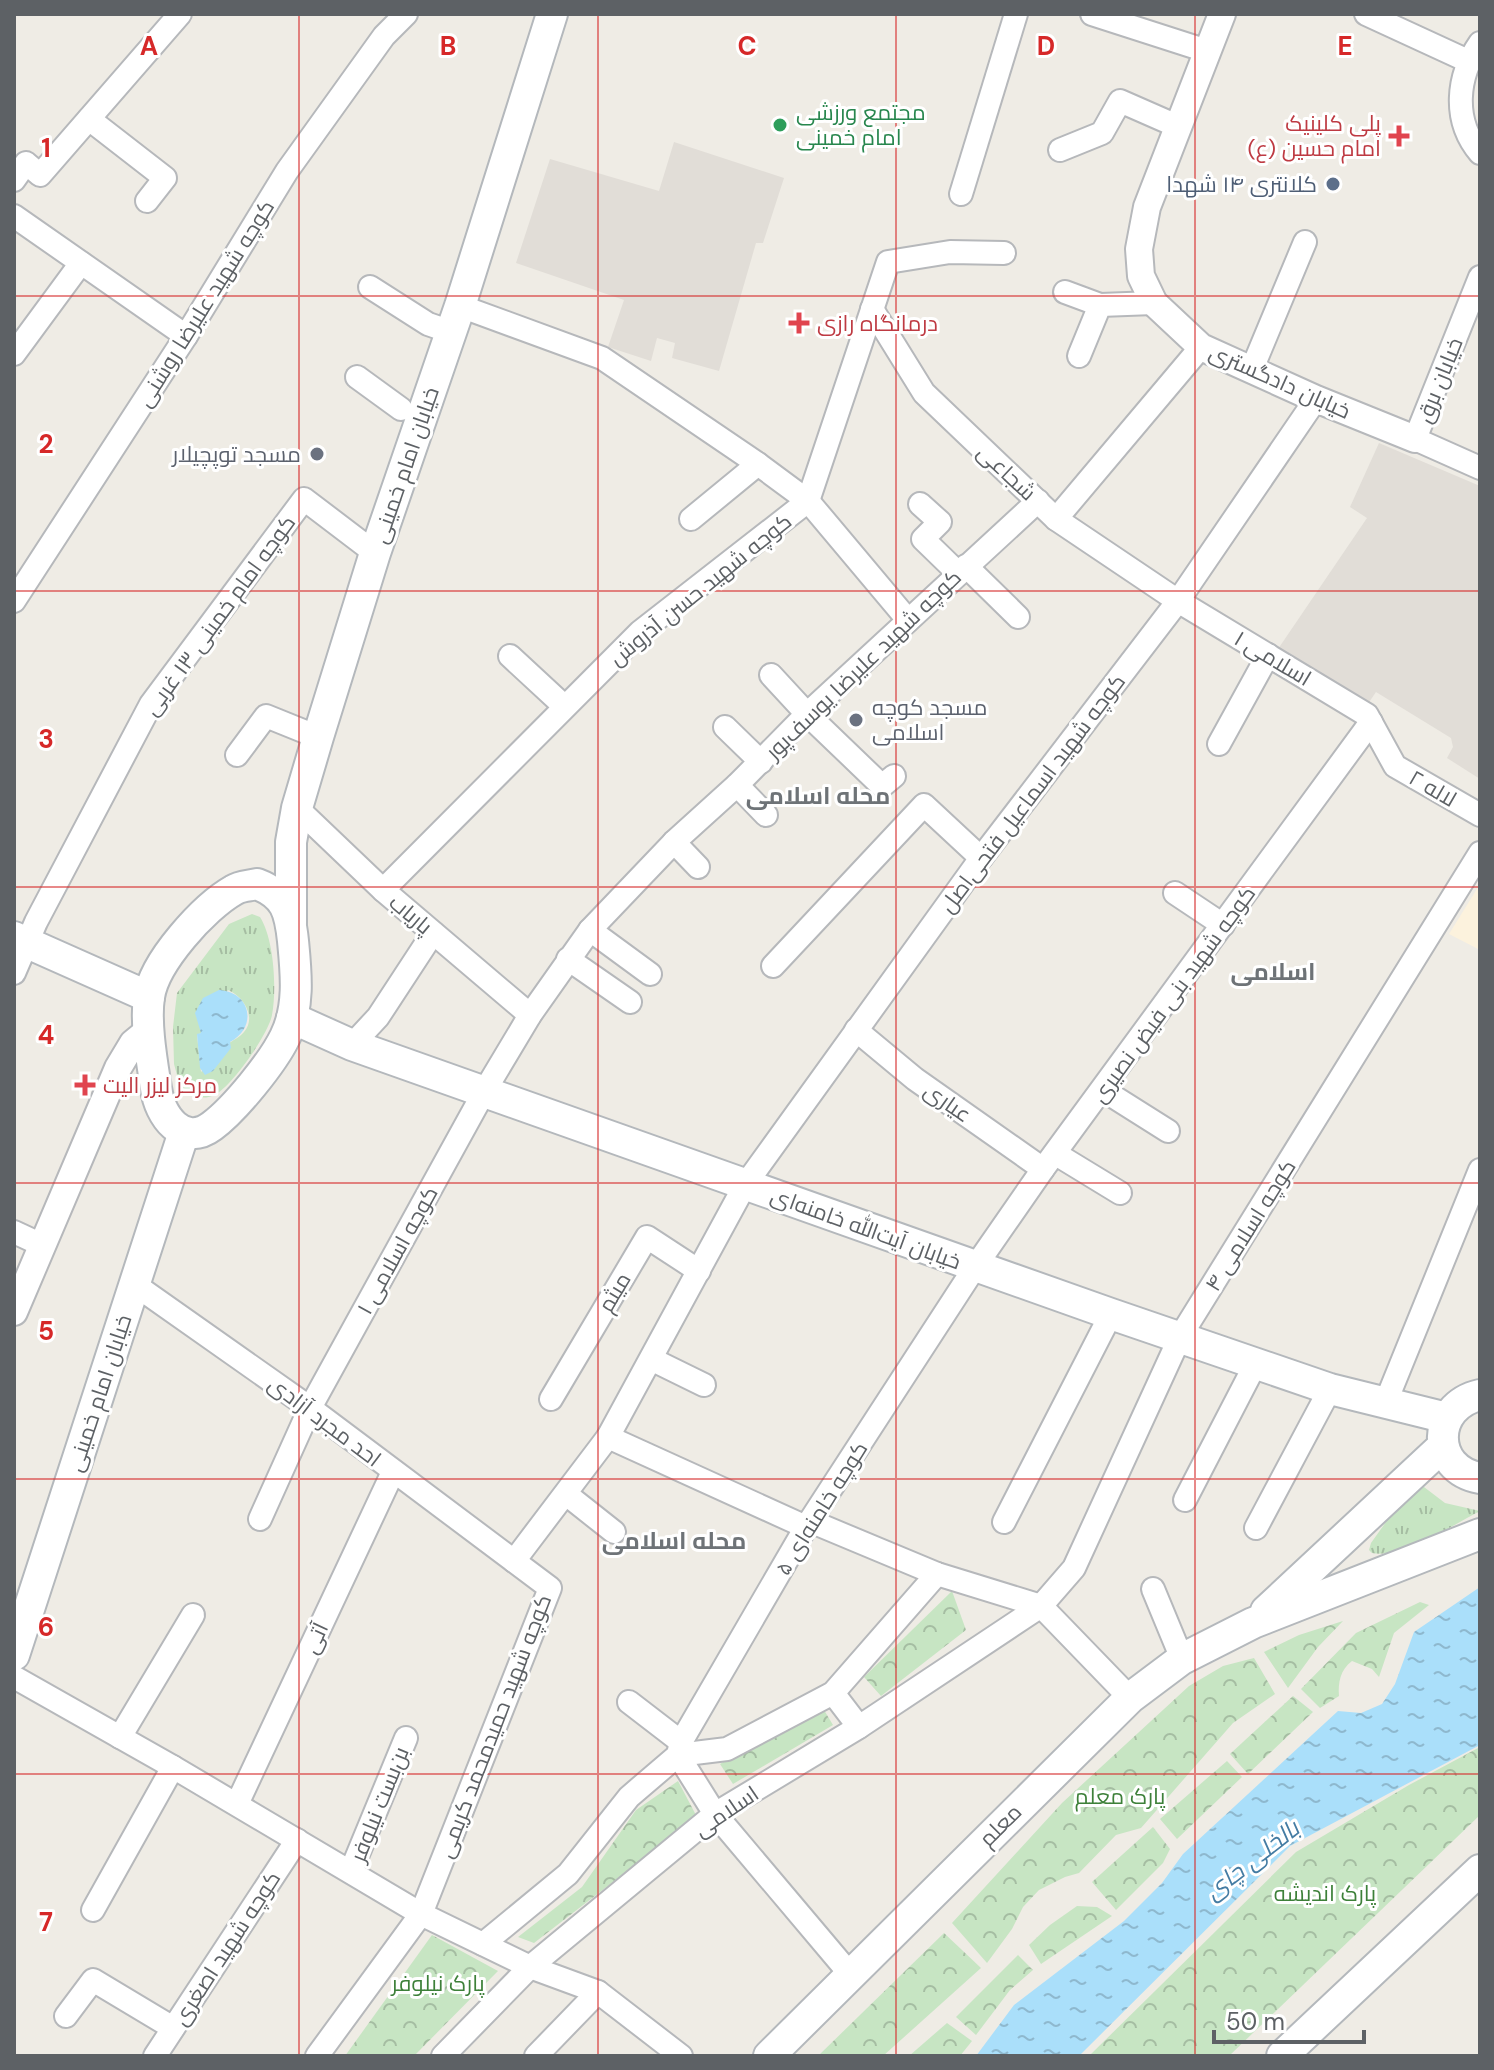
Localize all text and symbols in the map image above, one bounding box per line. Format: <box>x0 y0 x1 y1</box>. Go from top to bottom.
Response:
text: A <box>140 29 158 63</box>
text: B <box>440 29 456 63</box>
text: C <box>737 29 757 63</box>
text: D <box>1037 29 1055 63</box>
text: E <box>1337 29 1353 63</box>
place label: مجتمع ورزشی امام خمینی <box>796 98 926 153</box>
place label: پلی کلینیک امام حسین (ع) <box>1247 109 1381 164</box>
marker: مجتمع ورزشی امام خمینی <box>771 116 789 134</box>
marker: پلی کلینیک امام حسین (ع) <box>1388 125 1410 147</box>
text: 1 <box>41 131 51 165</box>
place label: کلانتری ۱۴ شهدا <box>1166 170 1317 199</box>
marker: کلانتری ۱۴ شهدا <box>1324 175 1342 193</box>
street label: کوچه شهید علیرضا روشنی <box>130 194 281 412</box>
place label: درمانگاه رازی <box>817 309 938 338</box>
marker: درمانگاه رازی <box>788 312 810 334</box>
street label: خیابان برق <box>1409 333 1470 427</box>
street label: خیابان دادگستری <box>1205 337 1355 426</box>
street label: خیابان امام خمینی <box>365 383 447 548</box>
text: 2 <box>38 427 54 461</box>
street label: شجاعی <box>971 438 1042 507</box>
place label: مسجد توپچیلار <box>170 440 301 469</box>
marker: مسجد توپچیلار <box>308 445 326 463</box>
street label: کوچه شهید حسن آذروش <box>603 507 798 672</box>
street label: کوچه امام خمینی ۱۳ غربی <box>137 509 303 722</box>
street label: کوچه شهید علیرضا یوسف‌پور <box>758 563 968 767</box>
street label: اسلامی ۱ <box>1229 624 1317 693</box>
street label: کوچه شهید اسماعیل فتحی‌اصل <box>933 668 1132 919</box>
place label: مسجد کوچه اسلامی <box>872 693 987 747</box>
marker: مسجد کوچه اسلامی <box>847 711 865 729</box>
text: 3 <box>38 722 54 756</box>
street label: لاله ۲ <box>1404 763 1462 814</box>
district label: محله اسلامی <box>746 780 890 811</box>
street label: کوچه شهید بنی فیض نصیری <box>1085 880 1262 1109</box>
street label: پاریاب <box>383 888 438 941</box>
district label: اسلامی <box>1231 956 1315 987</box>
text: 4 <box>38 1018 54 1052</box>
place label: مرکز لیزر الیت <box>103 1071 217 1100</box>
marker: مرکز لیزر الیت <box>74 1074 96 1096</box>
street label: عیاری <box>918 1076 977 1129</box>
street label: کوچه اسلامی ۴ <box>1198 1154 1303 1297</box>
street label: کوچه اسلامی ۱ <box>350 1181 445 1320</box>
street label: خیابان آیت‌الله خامنه‌ای <box>767 1181 965 1276</box>
street label: میثم <box>591 1267 638 1318</box>
street label: خیابان امام خمینی <box>60 1311 140 1476</box>
text: 5 <box>38 1314 54 1348</box>
street label: احد مجرد آزادی <box>262 1369 387 1473</box>
street label: کوچه خامنه‌ای ۵ <box>769 1436 874 1581</box>
district label: محله اسلامی <box>602 1525 746 1556</box>
street label: کوچه شهید حمیدمحمد کریمی <box>431 1590 558 1862</box>
text: 6 <box>38 1610 54 1644</box>
street label: آتی <box>296 1618 335 1659</box>
street label: بن‌بست نیلوفر <box>342 1742 416 1868</box>
street label: اسلامی <box>688 1779 764 1844</box>
park label: پارک معلم <box>1075 1782 1165 1812</box>
street label: معلم <box>973 1798 1029 1854</box>
water label: بالخلی چای <box>1198 1812 1307 1907</box>
street label: کوچه شهید اصغری <box>166 1866 287 2031</box>
park label: پارک اندیشه <box>1274 1879 1376 1908</box>
text: 7 <box>39 1905 53 1939</box>
park label: پارک نیلوفر <box>389 1969 485 1998</box>
scale bar <box>1214 1994 1364 2044</box>
text: 50 m <box>1226 2006 1285 2037</box>

